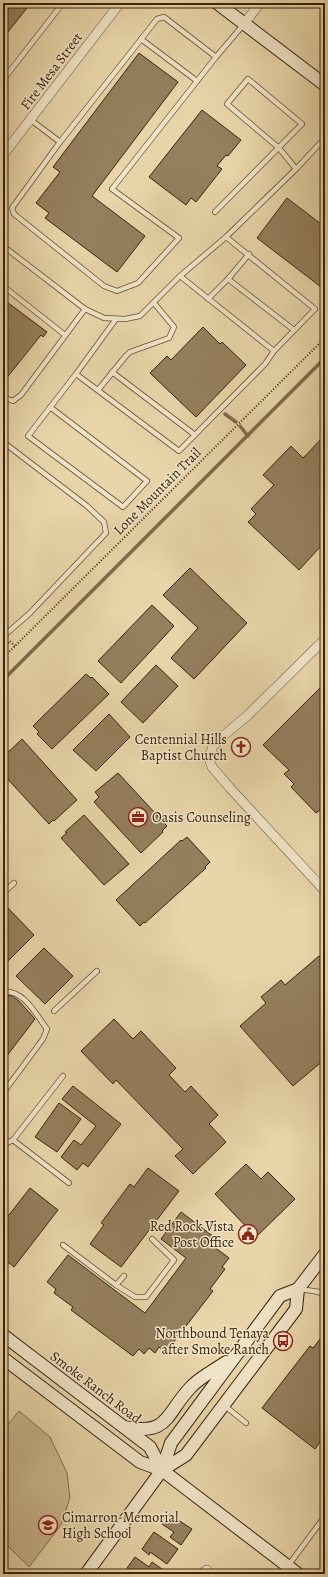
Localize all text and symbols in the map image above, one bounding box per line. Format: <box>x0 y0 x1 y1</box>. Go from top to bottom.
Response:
street label: Fire Mesa Street <box>16 28 87 114</box>
street label: Lone Mountain Trail <box>109 443 206 539</box>
place label: Centennial Hills Baptist Church <box>135 730 228 765</box>
church icon: Centennial Hills Baptist Church <box>230 736 252 758</box>
office icon: Oasis Counseling <box>127 806 149 828</box>
place label: Oasis Counseling <box>152 808 251 827</box>
place label: Red Rock Vista Post Office <box>150 1217 234 1252</box>
public building icon: Red Rock Vista Post Office <box>237 1223 259 1245</box>
place label: Northbound Tenaya after Smoke Ranch <box>156 1324 270 1359</box>
bus stop icon: Northbound Tenaya after Smoke Ranch <box>272 1330 294 1352</box>
street label: Smoke Ranch Road <box>46 1347 145 1428</box>
place label: Cimarron-Memorial High School <box>62 1508 179 1543</box>
school or university icon: Cimarron-Memorial High School <box>37 1514 59 1536</box>

